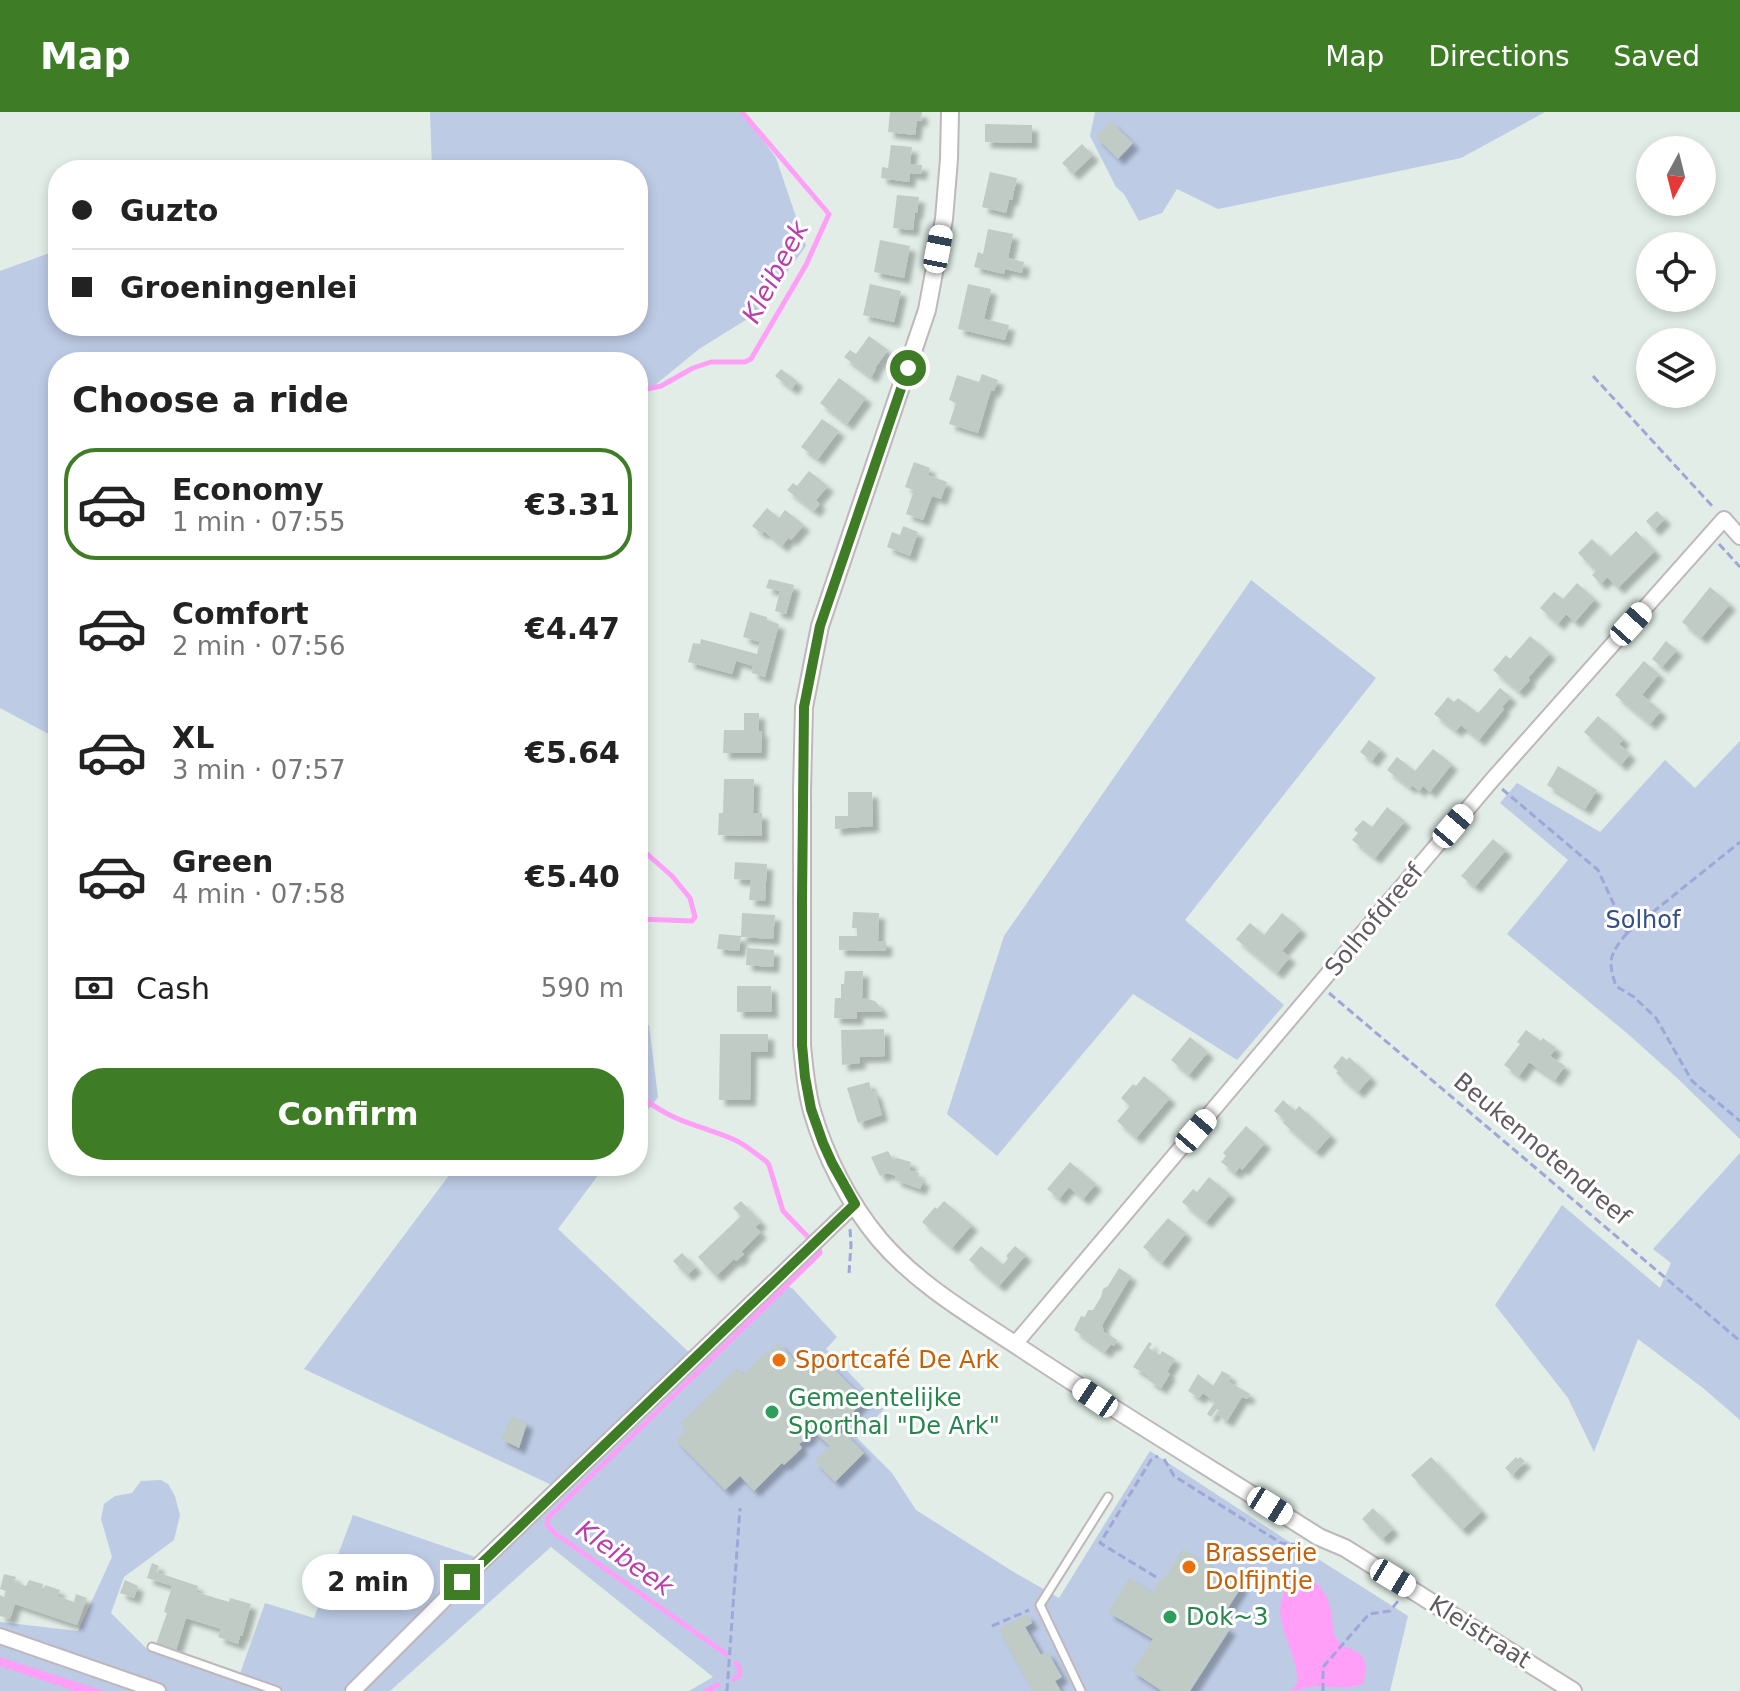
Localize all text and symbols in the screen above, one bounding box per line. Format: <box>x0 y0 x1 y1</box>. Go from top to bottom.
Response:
text: Map <box>40 34 131 78</box>
text: Map <box>1325 40 1384 73</box>
text: Directions <box>1428 40 1569 73</box>
text: Saved <box>1613 40 1700 73</box>
north arrow <box>1636 136 1716 216</box>
map controls <box>1636 136 1716 408</box>
text: Guzto <box>120 193 218 228</box>
water label: Kleibeek <box>736 215 815 328</box>
car <box>922 223 954 275</box>
button: locate <box>1636 232 1716 312</box>
text: Groeningenlei <box>120 270 357 305</box>
button: layers <box>1636 328 1716 408</box>
route start <box>890 350 926 386</box>
text: Choose a ride <box>72 379 349 420</box>
icon: car <box>76 468 148 540</box>
text: Economy <box>172 472 324 507</box>
text: €3.31 <box>525 487 620 522</box>
text: 1 min · 07:55 <box>172 507 346 537</box>
icon: car <box>76 592 148 664</box>
text: Comfort <box>172 596 309 631</box>
car <box>1606 598 1656 650</box>
text: €4.47 <box>525 611 620 646</box>
text: 2 min · 07:56 <box>172 631 346 661</box>
icon: car <box>76 716 148 788</box>
text: XL <box>172 720 214 755</box>
text: €5.64 <box>525 735 620 770</box>
text: 3 min · 07:57 <box>172 755 346 785</box>
car <box>1428 800 1478 852</box>
icon: car <box>76 840 148 912</box>
text: Green <box>172 844 273 879</box>
street label: Solhofdreef <box>1319 858 1429 982</box>
text: €5.40 <box>525 859 620 894</box>
text: 4 min · 07:58 <box>172 879 346 909</box>
park label: Solhof <box>1606 906 1681 934</box>
icon: cash <box>72 966 116 1010</box>
text: Cash <box>136 971 210 1006</box>
text: 590 m <box>541 973 624 1003</box>
street label: Beukennotendreef <box>1448 1067 1636 1231</box>
button: Confirm <box>72 1068 624 1160</box>
car <box>1171 1105 1221 1157</box>
place label: Sportcafé De Ark <box>795 1346 999 1374</box>
marker: Sportcafé De Ark <box>770 1351 788 1369</box>
car <box>1068 1375 1122 1421</box>
place label: Gemeentelijke Sporthal "De Ark" <box>788 1384 1000 1440</box>
marker: Gemeentelijke Sporthal "De Ark" <box>763 1403 781 1421</box>
car <box>1243 1483 1297 1529</box>
water label: Kleibeek <box>571 1514 680 1603</box>
place label: Brasserie Dolfijntje <box>1205 1539 1317 1595</box>
callout: 2 min <box>302 1554 434 1610</box>
car <box>1366 1555 1420 1601</box>
marker: Brasserie Dolfijntje <box>1180 1558 1198 1576</box>
route end <box>444 1564 480 1600</box>
text: 2 min <box>327 1567 409 1597</box>
street label: Kleistraat <box>1424 1590 1536 1674</box>
place label: Dok~3 <box>1186 1603 1268 1631</box>
marker: Dok~3 <box>1161 1608 1179 1626</box>

